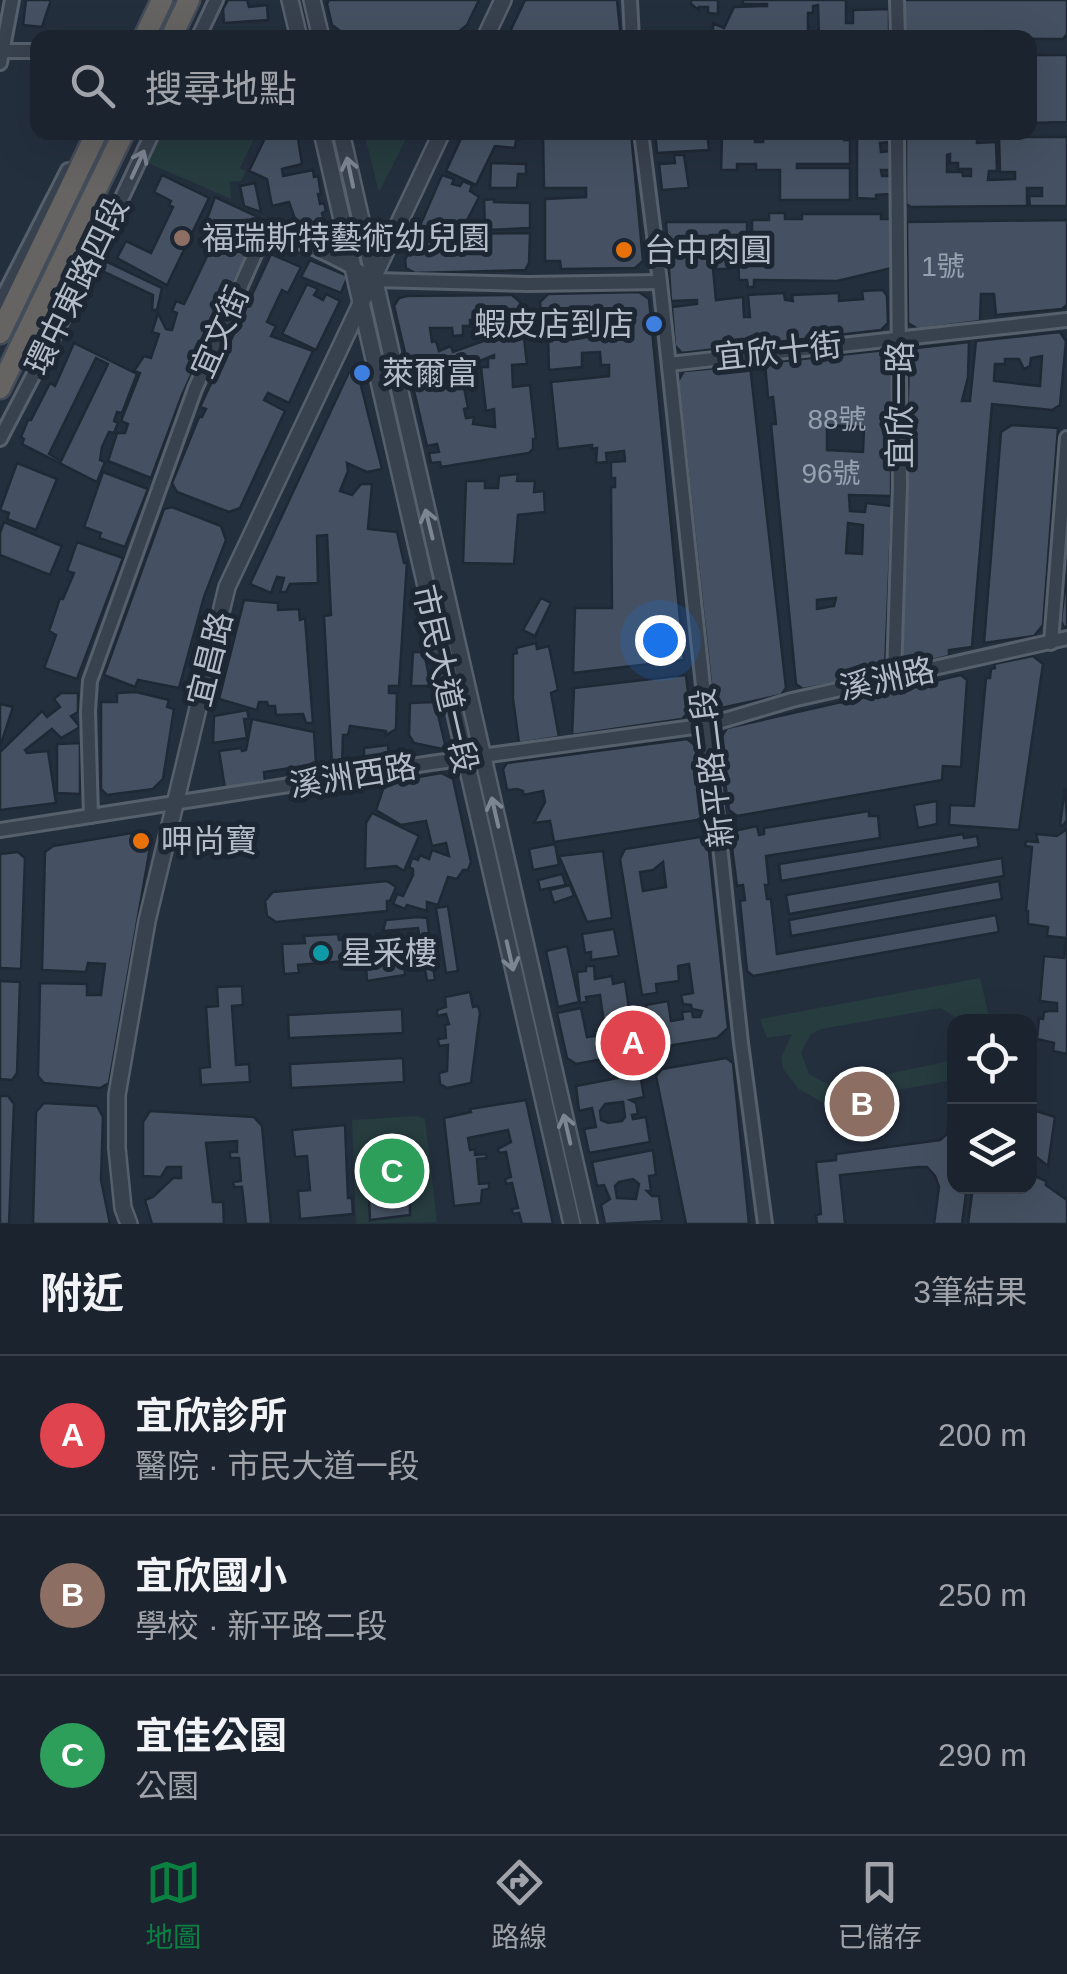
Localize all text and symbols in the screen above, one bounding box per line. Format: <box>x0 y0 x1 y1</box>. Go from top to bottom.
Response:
search box <box>30 30 1037 140</box>
icon: search <box>65 58 120 113</box>
text: 搜尋地點 <box>145 68 297 110</box>
one-way arrow <box>129 150 148 180</box>
one-way arrow <box>339 157 358 189</box>
street label: 環中東路四段 <box>19 192 135 380</box>
place label: 福瑞斯特藝術幼兒園 <box>202 220 490 256</box>
marker: 福瑞斯特藝術幼兒園 <box>171 227 193 249</box>
place label: 台中肉圓 <box>644 232 772 268</box>
marker: 台中肉圓 <box>613 239 635 261</box>
house number: 1號 <box>921 251 965 282</box>
street label: 宜文街 <box>184 281 256 383</box>
place label: 蝦皮店到店 <box>474 306 634 342</box>
marker: 蝦皮店到店 <box>643 313 665 335</box>
street label: 宜欣十街 <box>712 326 844 376</box>
street label: 宜欣一路 <box>882 341 918 469</box>
place label: 萊爾富 <box>382 355 478 391</box>
marker: 萊爾富 <box>351 362 373 384</box>
house number: 88號 <box>807 404 867 435</box>
house number: 96號 <box>801 458 861 489</box>
one-way arrow <box>419 509 437 541</box>
street label: 市民大道一段 <box>406 581 484 777</box>
street label: 宜昌路 <box>181 608 239 710</box>
your location <box>635 615 686 666</box>
street label: 溪洲路 <box>836 651 938 707</box>
street label: 新平路二段 <box>684 686 740 850</box>
street label: 溪洲西路 <box>287 748 419 804</box>
one-way arrow <box>484 797 503 829</box>
place label: 呷尚寶 <box>161 823 257 859</box>
marker: 呷尚寶 <box>130 830 152 852</box>
place label: 星釆樓 <box>341 935 437 971</box>
one-way arrow <box>502 939 521 971</box>
marker: 星釆樓 <box>310 942 332 964</box>
pin: A <box>600 1006 666 1080</box>
map controls <box>947 1014 1037 1194</box>
button: locate <box>947 1014 1037 1104</box>
pin: B <box>830 1066 894 1142</box>
button: layers <box>947 1104 1037 1194</box>
one-way arrow <box>557 1114 575 1146</box>
pin: C <box>360 1134 424 1208</box>
text: 附近 <box>40 1270 124 1317</box>
text: 3筆結果 <box>913 1274 1027 1310</box>
text: 宜欣診所 <box>135 1395 287 1437</box>
text: A <box>61 1417 84 1453</box>
text: 200 m <box>938 1417 1027 1453</box>
text: 醫院 · 市民大道一段 <box>135 1448 419 1484</box>
text: 宜欣國小 <box>135 1555 287 1597</box>
text: B <box>61 1577 84 1613</box>
text: 250 m <box>938 1577 1027 1613</box>
text: 學校 · 新平路二段 <box>135 1608 387 1644</box>
text: 宜佳公園 <box>135 1715 287 1757</box>
text: C <box>61 1737 84 1773</box>
text: 290 m <box>938 1737 1027 1773</box>
text: 公園 <box>135 1768 199 1804</box>
tab: 地圖 <box>145 1855 201 1955</box>
tab: 路線 <box>491 1855 548 1955</box>
tab: 已儲存 <box>838 1855 922 1955</box>

